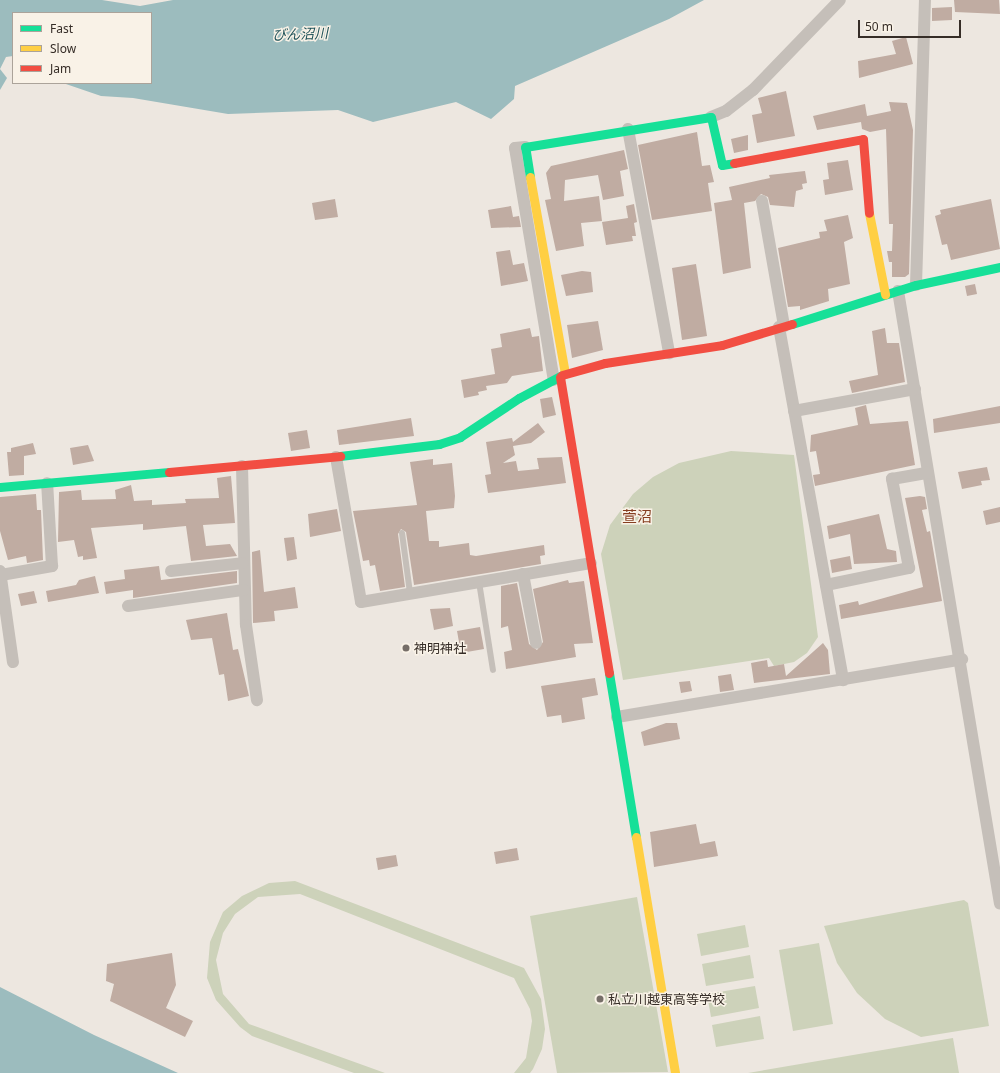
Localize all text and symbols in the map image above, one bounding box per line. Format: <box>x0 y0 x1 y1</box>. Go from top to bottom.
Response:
legend <box>12 12 152 84</box>
scale bar <box>860 12 963 38</box>
text: 50 m <box>865 18 893 35</box>
text: Fast <box>50 20 73 37</box>
water label: びん沼川 <box>272 25 328 43</box>
text: Slow <box>50 40 76 57</box>
text: Jam <box>50 60 71 77</box>
district label: 萱沼 <box>622 508 652 526</box>
place label: 神明神社 <box>414 640 466 656</box>
marker: 神明神社 <box>401 643 411 653</box>
place label: 私立川越東高等学校 <box>608 991 725 1007</box>
marker: 私立川越東高等学校 <box>595 994 605 1004</box>

